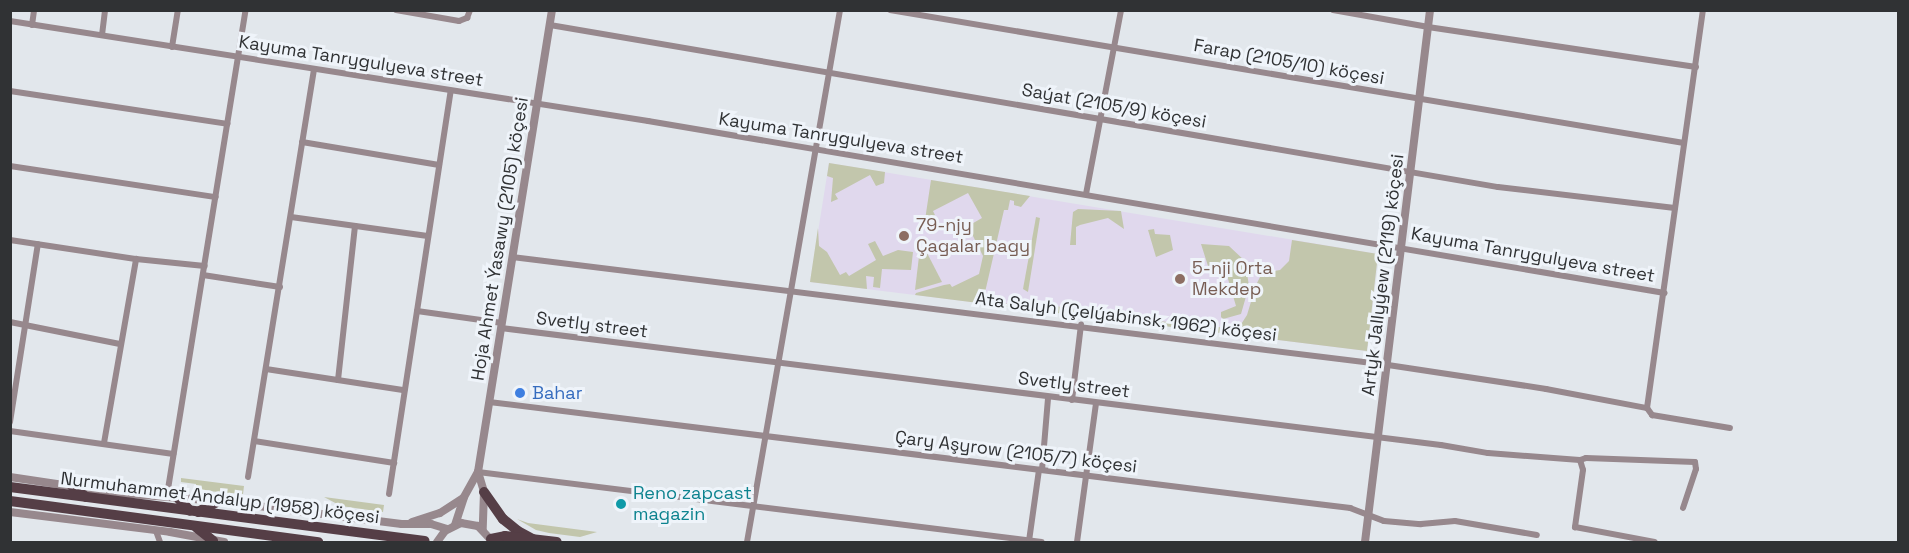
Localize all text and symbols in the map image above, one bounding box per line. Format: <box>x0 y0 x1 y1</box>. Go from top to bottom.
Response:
street label: Kayuma Tanrygulyeva street <box>237 31 485 91</box>
street label: Farap (2105/10) köçesi <box>1192 35 1386 89</box>
street label: Saýat (2105/9) köçesi <box>1020 79 1208 133</box>
street label: Hoja Ahmet Ýasawy (2105) köçesi <box>467 95 533 383</box>
street label: Kayuma Tanrygulyeva street <box>717 108 965 168</box>
street label: Artyk Jallyýew (2119) köçesi <box>1357 153 1409 397</box>
place label: 79-njy Çagalar bagy <box>916 215 1030 258</box>
street label: Kayuma Tanrygulyeva street <box>1409 223 1657 287</box>
marker: 79-njy Çagalar bagy <box>897 229 911 243</box>
place label: 5-nji Orta Mekdep <box>1192 258 1273 300</box>
marker: 5-nji Orta Mekdep <box>1173 272 1187 286</box>
street label: Ata Salyh (Çelýabinsk, 1962) köçesi <box>974 288 1278 346</box>
street label: Svetly street <box>535 307 649 343</box>
street label: Svetly street <box>1017 367 1131 403</box>
place label: Bahar <box>532 382 582 404</box>
marker: Bahar <box>513 386 527 400</box>
street label: Çary Aşyrow (2105/7) köçesi <box>894 426 1138 478</box>
street label: Nurmuhammet Andalyp (1958) köçesi <box>59 468 381 528</box>
place label: Reno zapcast magazin <box>633 483 752 526</box>
marker: Reno zapcast magazin <box>614 497 628 511</box>

